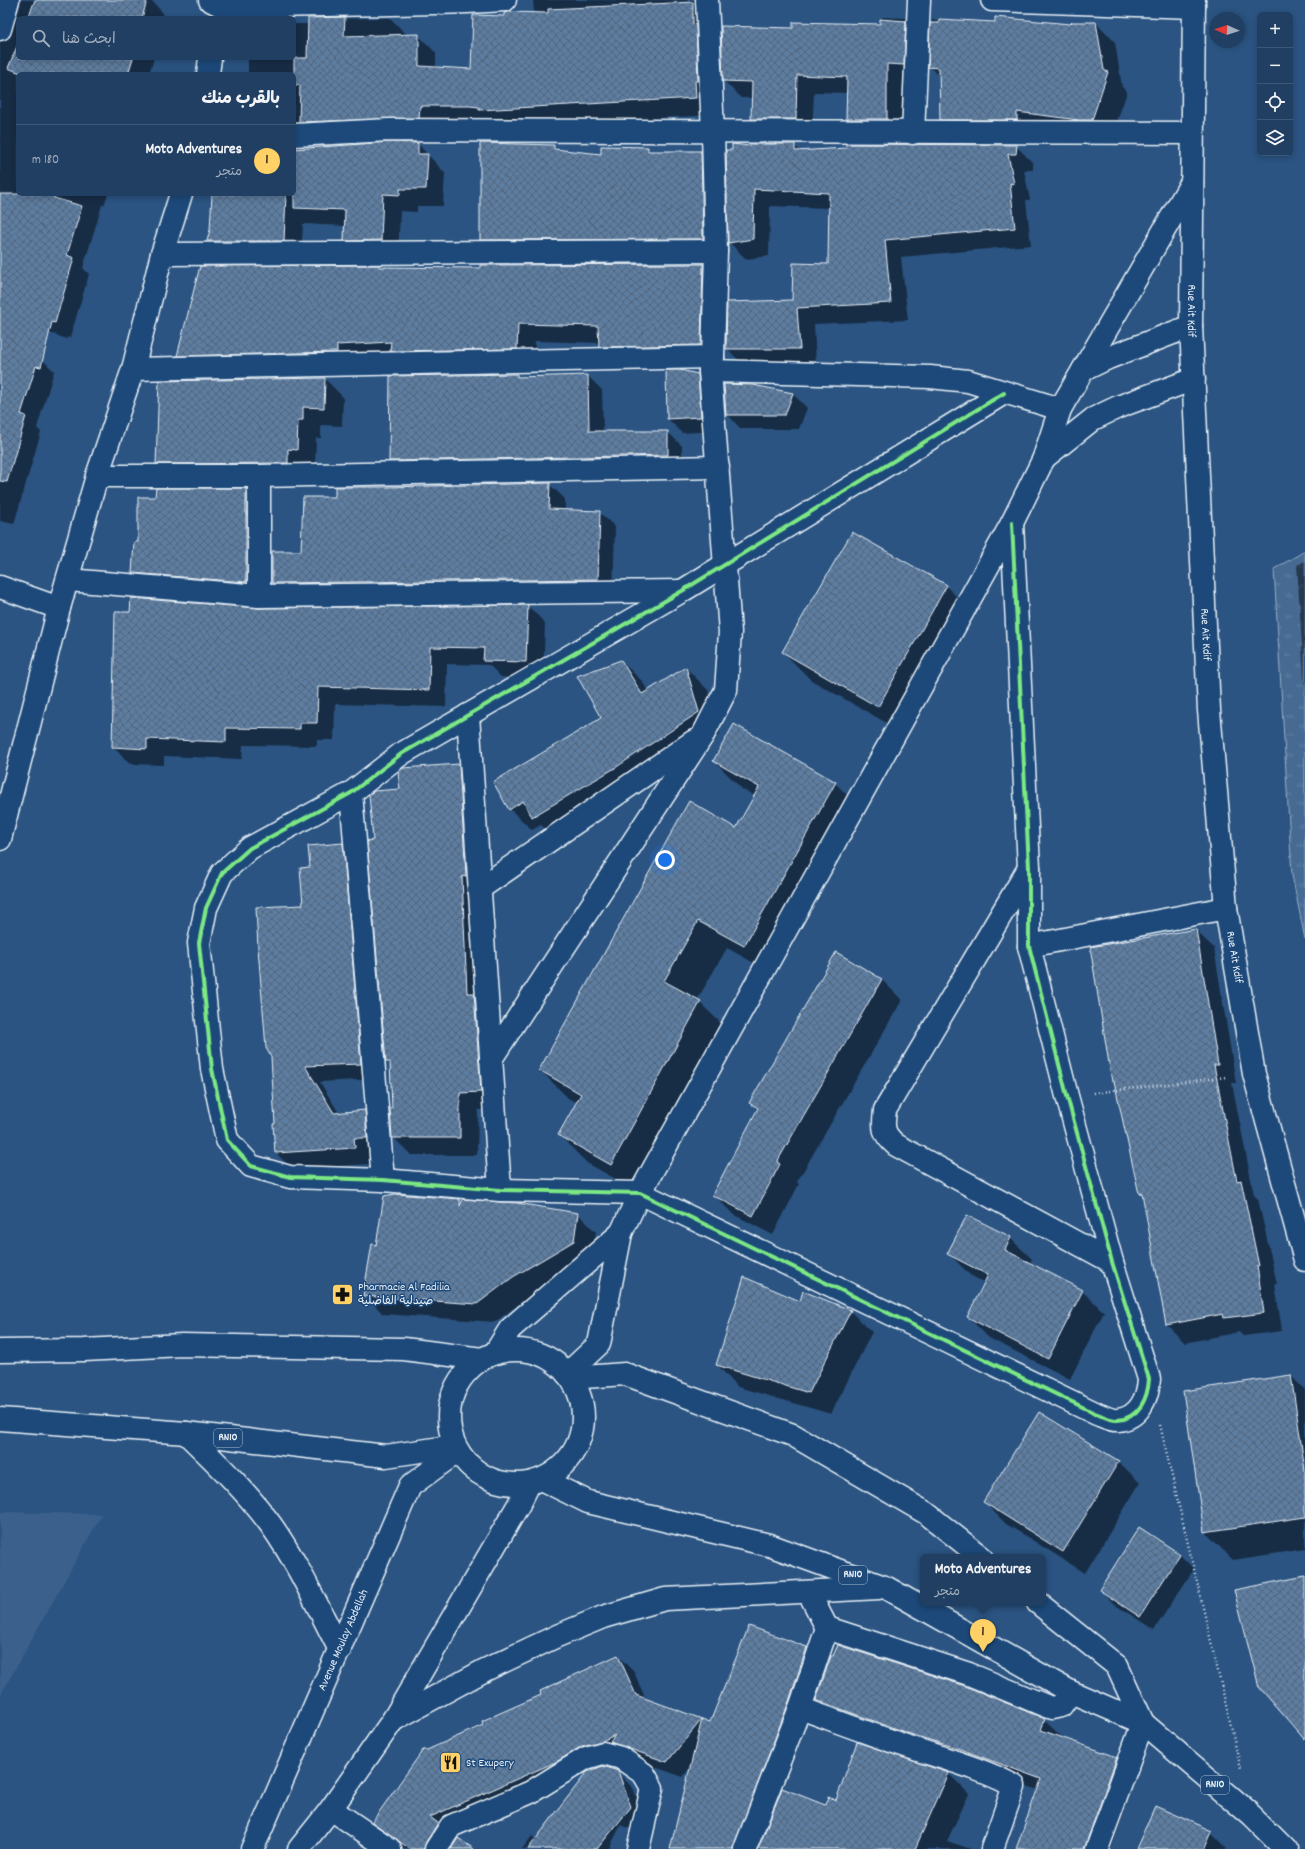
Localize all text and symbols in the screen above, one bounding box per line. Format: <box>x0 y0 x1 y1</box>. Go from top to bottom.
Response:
north arrow <box>1209 12 1245 48</box>
map controls <box>1257 12 1293 156</box>
button: + <box>1257 12 1293 48</box>
search box <box>16 16 296 60</box>
icon: search <box>30 27 52 49</box>
text: ابحث هنا <box>62 29 116 51</box>
button: − <box>1257 48 1293 84</box>
button: locate <box>1257 84 1293 120</box>
text: بالقرب منك <box>202 88 280 112</box>
button: layers <box>1257 120 1293 156</box>
text: Moto Adventures <box>145 139 242 161</box>
text: 180 m <box>32 151 59 170</box>
text: 1 <box>266 151 268 170</box>
text: متجر <box>217 163 242 182</box>
street label: Rue Ait Kdif <box>1182 285 1200 338</box>
street label: Rue Ait Kdif <box>1196 608 1215 662</box>
your location <box>655 850 675 870</box>
street label: Rue Ait Kdif <box>1222 930 1247 985</box>
place label: Pharmacie Al Fadilia صيدلية الفاضلية <box>358 1279 450 1310</box>
pharmacy icon: Pharmacie Al Fadilia صيدلية الفاضلية <box>329 1281 355 1307</box>
road number: RN10 <box>214 1429 242 1447</box>
popup <box>920 1554 1046 1606</box>
text: Moto Adventures <box>935 1559 1031 1581</box>
road number: RN10 <box>839 1566 867 1584</box>
text: متجر <box>935 1583 960 1602</box>
street label: Avenue Moulay Abdellah <box>314 1587 373 1693</box>
pin: 1 <box>970 1619 996 1652</box>
restaurant icon: St Exupery <box>438 1750 464 1776</box>
place label: St Exupery <box>466 1755 515 1772</box>
road number: RN10 <box>1201 1776 1229 1794</box>

